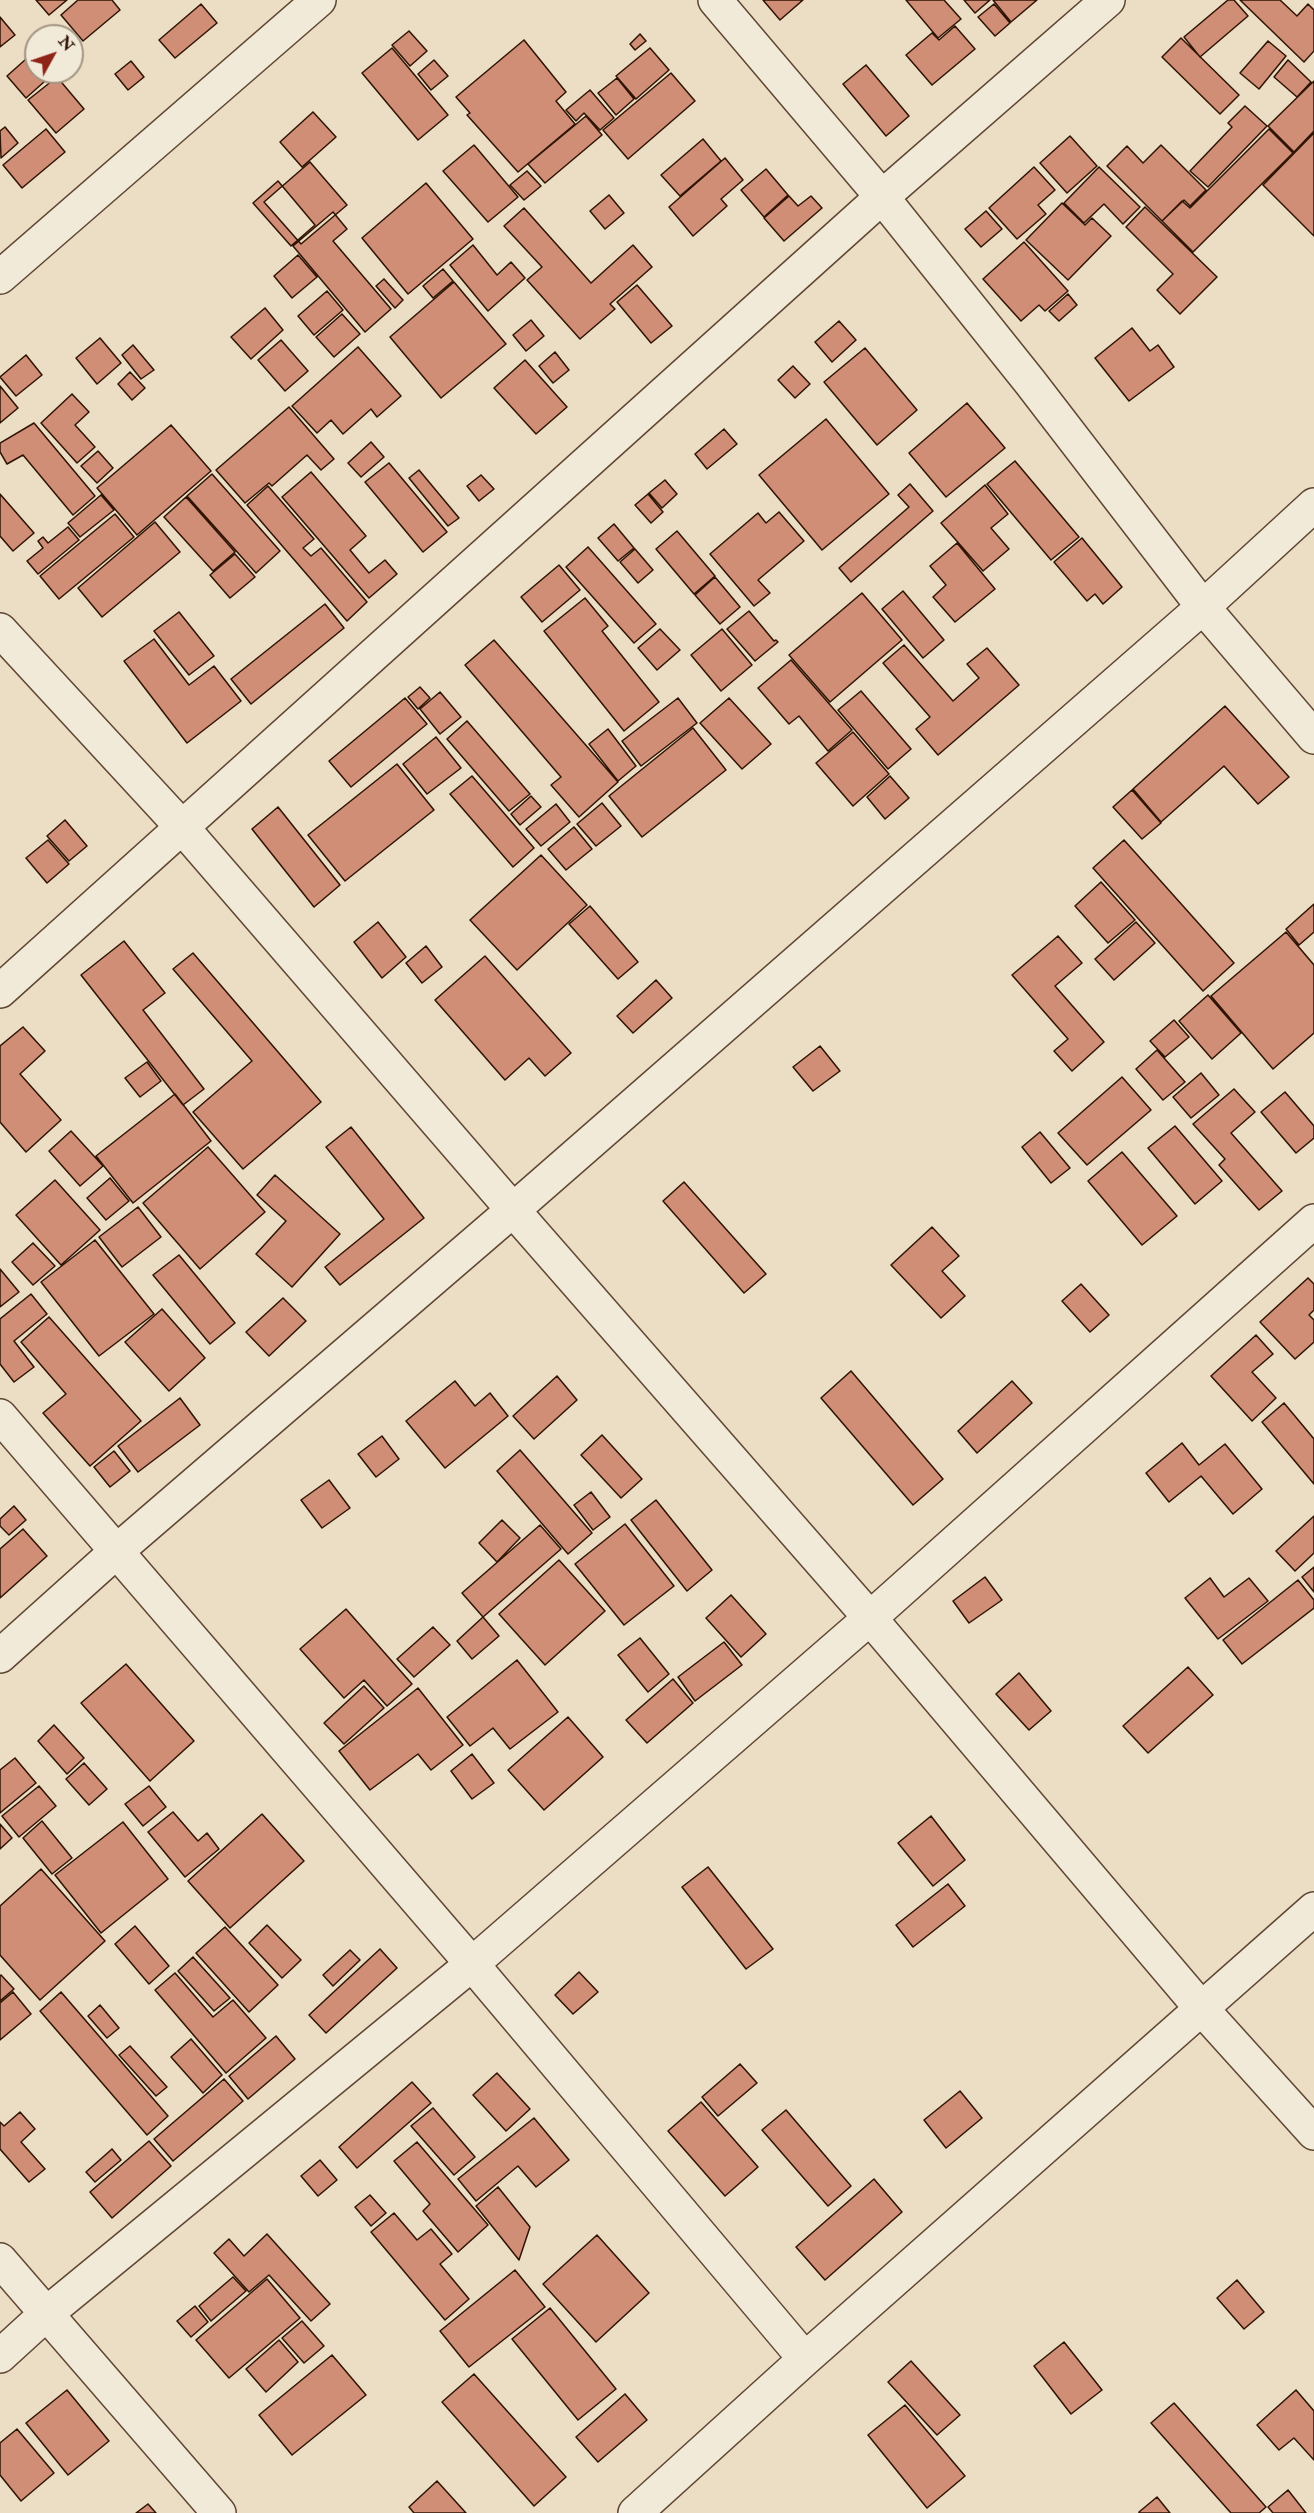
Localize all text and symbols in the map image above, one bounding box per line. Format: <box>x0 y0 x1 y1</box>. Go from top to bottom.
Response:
north arrow <box>24 24 84 84</box>
text: N <box>54 32 79 56</box>

